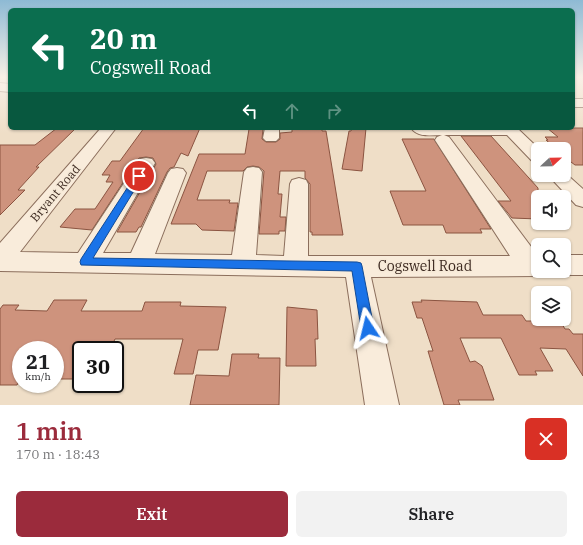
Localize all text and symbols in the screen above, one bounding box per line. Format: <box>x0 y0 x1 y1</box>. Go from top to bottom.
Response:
text: 20 m <box>90 20 157 57</box>
icon: left <box>24 24 76 76</box>
text: Cogswell Road <box>90 56 212 79</box>
icon: left <box>239 100 261 122</box>
icon: ahead <box>281 100 303 122</box>
icon: right <box>323 100 345 122</box>
north arrow <box>531 142 571 182</box>
map controls <box>531 142 571 326</box>
pin <box>122 159 156 193</box>
street label: Bryant Road <box>27 161 83 225</box>
icon: arrive <box>128 165 150 187</box>
button: sound <box>531 190 571 230</box>
button: search <box>531 238 571 278</box>
street label: Cogswell Road <box>378 257 473 275</box>
button: layers <box>531 286 571 326</box>
position arrow <box>347 307 389 349</box>
speed limit sign: 30 <box>72 341 124 393</box>
text: 21 <box>26 348 50 375</box>
text: km/h <box>25 370 51 383</box>
text: 1 min <box>16 415 83 447</box>
button: close <box>525 418 567 460</box>
text: 170 m · 18:43 <box>16 446 100 463</box>
button: Exit <box>16 491 288 537</box>
button: Share <box>296 491 567 537</box>

